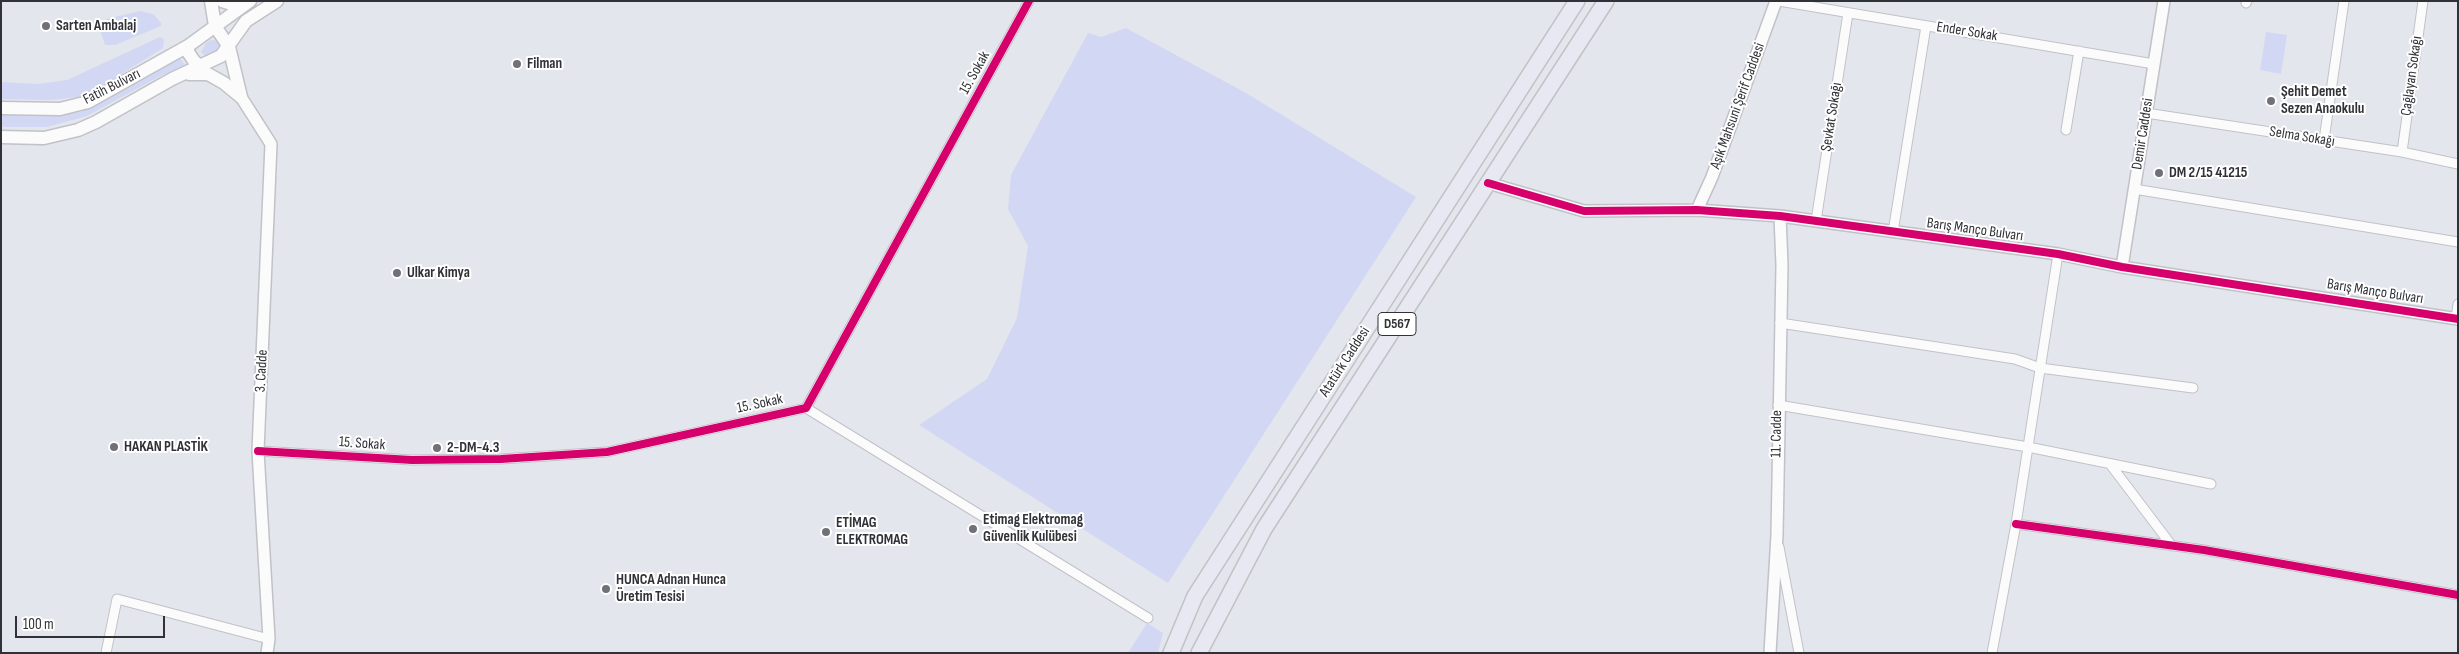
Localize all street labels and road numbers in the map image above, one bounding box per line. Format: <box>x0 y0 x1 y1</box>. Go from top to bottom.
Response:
street label: Ender Sokak <box>1935 18 1999 46</box>
street label: Çağlayan Sokağı <box>2397 35 2427 117</box>
street label: Aşık Mahsuni Şerif Caddesi <box>1707 40 1769 172</box>
street label: 15. Sokak <box>956 48 994 98</box>
street label: Fatih Bulvarı <box>80 65 144 109</box>
street label: Şevkat Sokağı <box>1818 81 1846 153</box>
street label: Demir Caddesi <box>2128 97 2158 171</box>
street label: Selma Sokağı <box>2268 123 2336 151</box>
street label: Barış Manço Bulvarı <box>1926 214 2024 246</box>
street label: Barış Manço Bulvarı <box>2326 276 2424 308</box>
road number: D567 <box>1378 312 1416 336</box>
street label: Atatürk Caddesi <box>1316 324 1374 400</box>
street label: 3. Cadde <box>252 349 272 393</box>
street label: 15. Sokak <box>735 390 785 418</box>
street label: 11. Cadde <box>1768 410 1786 458</box>
street label: 15. Sokak <box>338 433 386 455</box>

